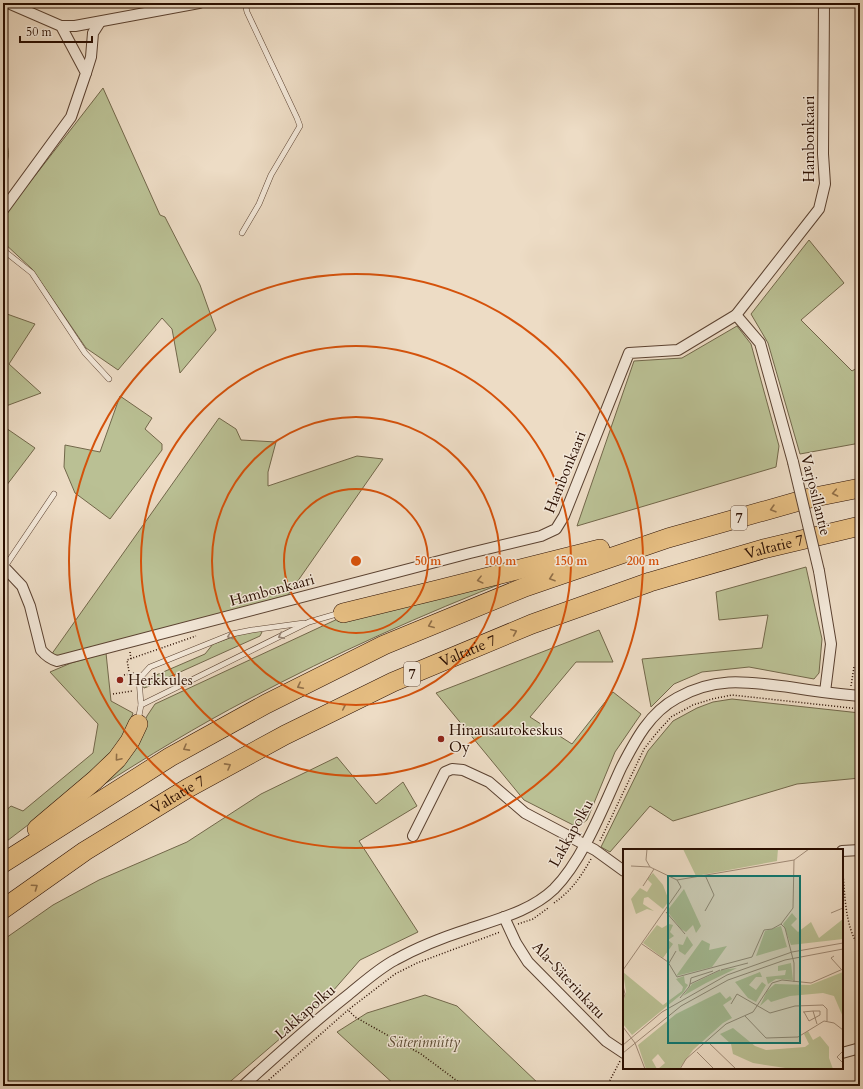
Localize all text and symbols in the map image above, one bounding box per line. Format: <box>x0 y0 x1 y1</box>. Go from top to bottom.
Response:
scale bar <box>20 18 92 44</box>
text: 50 m <box>26 24 53 40</box>
street label: Hambonkaari <box>799 95 819 183</box>
street label: Hambonkaari <box>539 428 591 516</box>
street label: Varjosillantie <box>796 452 836 538</box>
one-way arrow <box>832 489 838 497</box>
one-way arrow <box>769 504 776 513</box>
road number: 7 <box>731 506 747 530</box>
street label: Valtatie 7 <box>742 530 806 564</box>
text: 50 m <box>415 553 442 569</box>
text: 100 m <box>484 553 517 569</box>
text: 150 m <box>555 553 588 569</box>
text: 200 m <box>627 553 660 569</box>
centre of rings <box>349 554 363 568</box>
street label: Hambonkaari <box>227 569 317 611</box>
one-way arrow <box>548 573 555 581</box>
one-way arrow <box>476 575 483 583</box>
one-way arrow <box>427 621 434 629</box>
one-way arrow <box>510 628 517 636</box>
street label: Valtatie 7 <box>436 630 500 672</box>
one-way arrow <box>226 631 233 639</box>
one-way arrow <box>277 631 285 639</box>
road number: 7 <box>404 662 420 686</box>
place label: Herkkules <box>128 670 193 690</box>
marker: Herkkules <box>115 675 125 685</box>
one-way arrow <box>297 682 305 689</box>
one-way arrow <box>339 703 347 711</box>
place label: Hinausautokeskus Oy <box>449 720 563 757</box>
marker: Hinausautokeskus Oy <box>436 734 446 744</box>
one-way arrow <box>183 744 190 751</box>
one-way arrow <box>115 753 122 760</box>
one-way arrow <box>224 764 231 771</box>
street label: Valtatie 7 <box>147 771 209 819</box>
street label: Lakkapolku <box>544 796 598 870</box>
inset map <box>623 849 843 1069</box>
one-way arrow <box>31 884 38 892</box>
street label: Ala-Säterinkatu <box>528 937 610 1023</box>
street label: Lakkapolku <box>270 980 340 1044</box>
park label: Säterinniitty <box>388 1032 461 1052</box>

